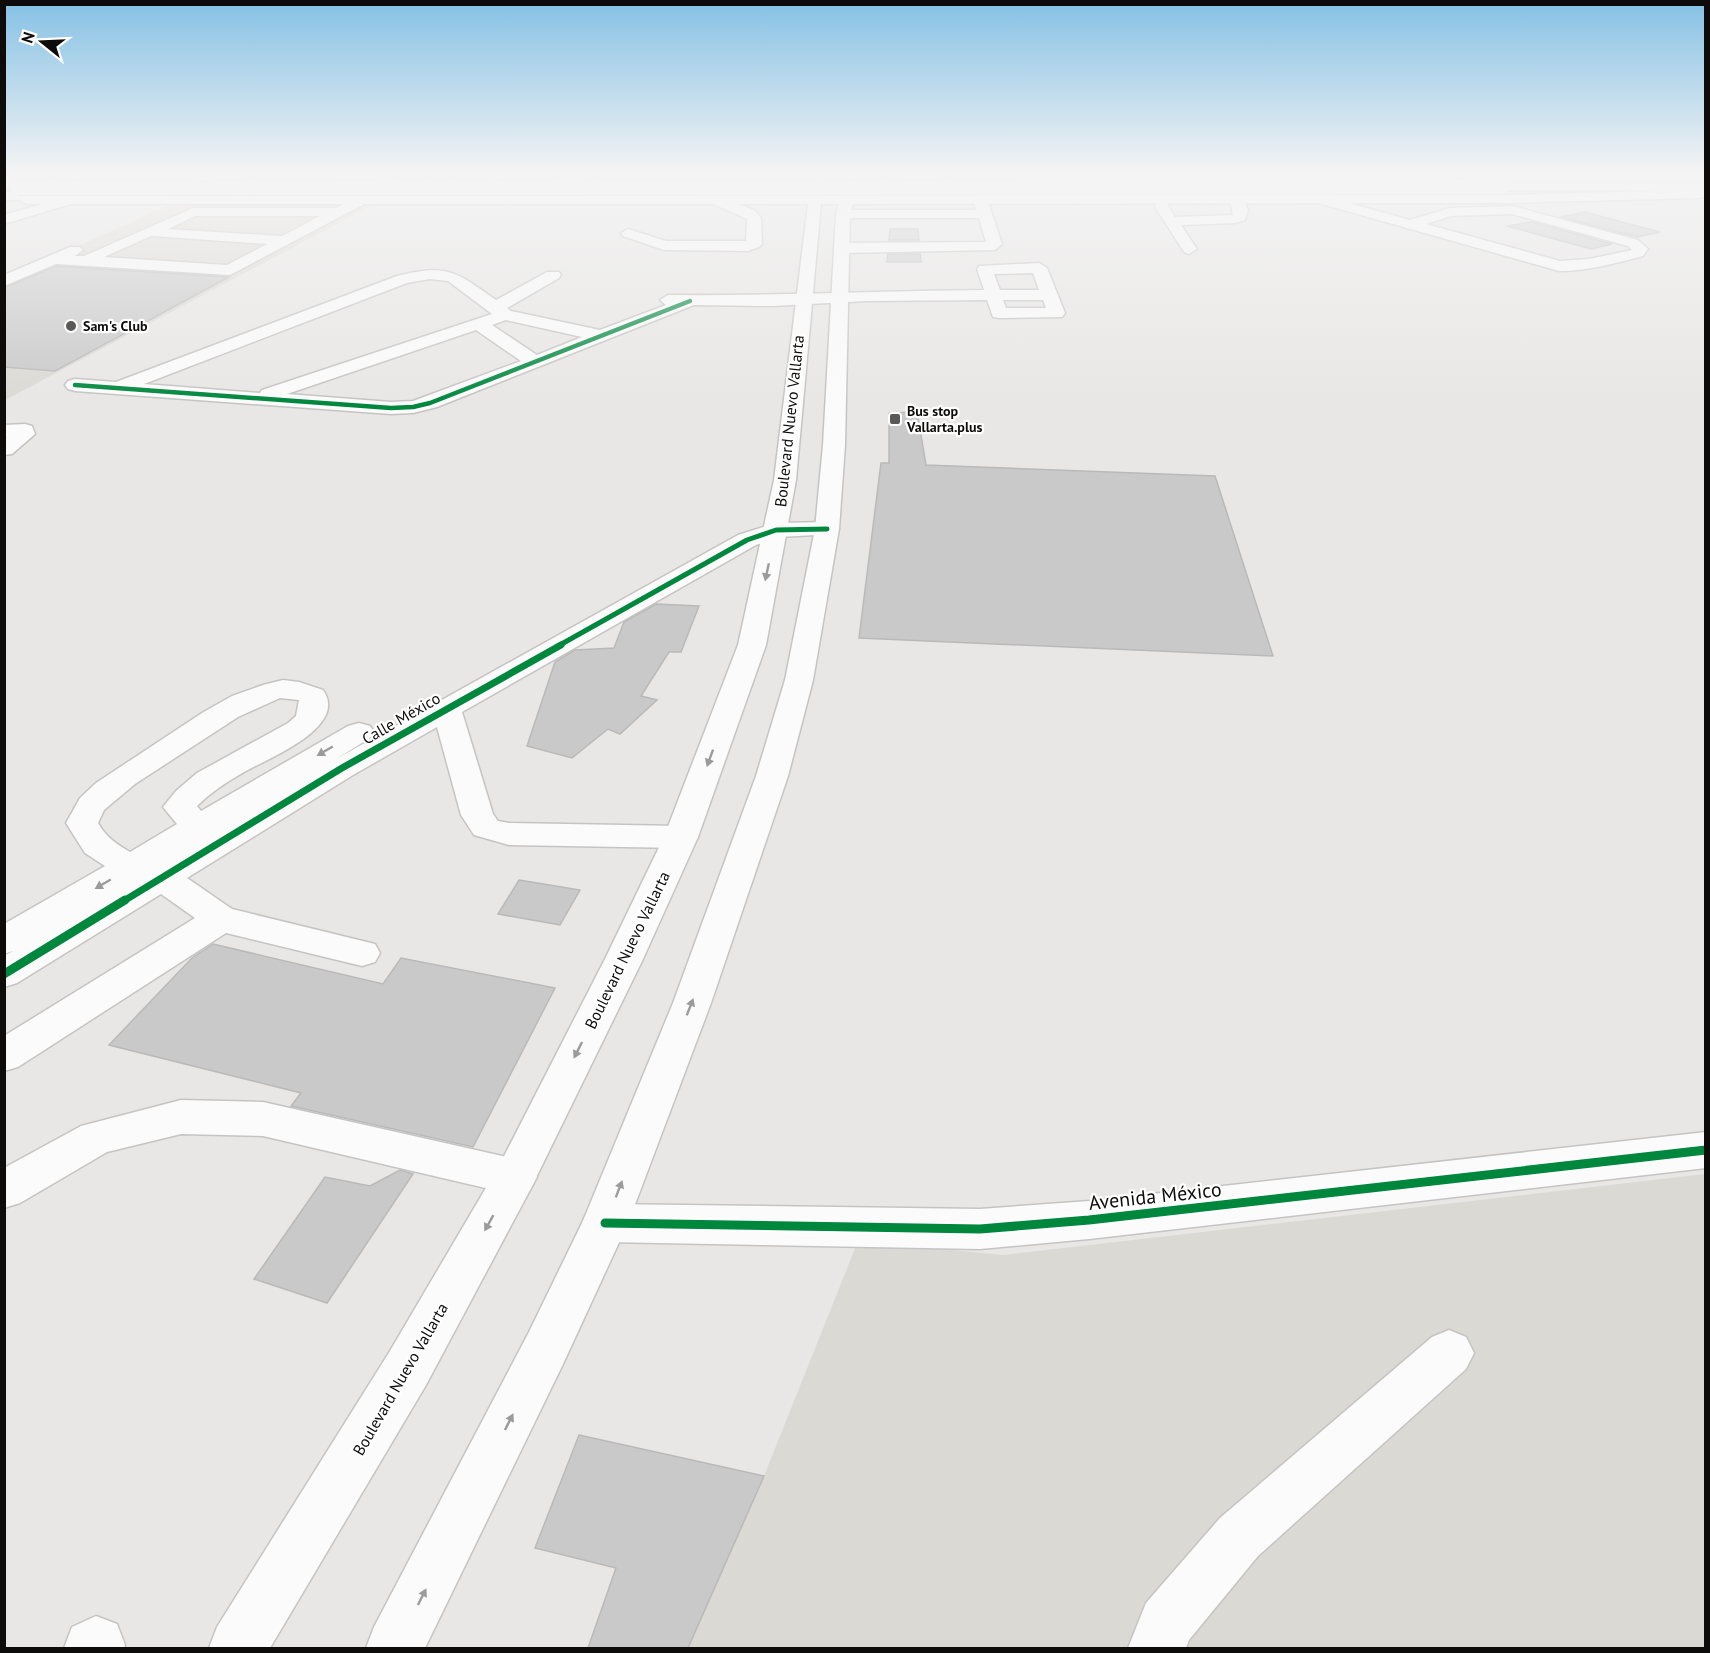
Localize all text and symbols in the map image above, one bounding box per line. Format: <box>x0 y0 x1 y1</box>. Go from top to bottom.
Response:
north arrow <box>12 12 72 72</box>
text: N <box>17 29 39 45</box>
place label: Sam's Club <box>83 317 148 335</box>
marker: Sam's Club <box>64 319 78 333</box>
street label: Boulevard Nuevo Vallarta <box>770 334 808 508</box>
place label: Bus stop Vallarta.plus <box>906 402 983 436</box>
marker: Bus stop Vallarta.plus <box>888 412 902 426</box>
one-way arrow <box>762 562 771 581</box>
street label: Calle México <box>358 688 444 748</box>
one-way arrow <box>317 746 333 757</box>
one-way arrow <box>705 749 715 767</box>
street label: Boulevard Nuevo Vallarta <box>580 868 674 1032</box>
one-way arrow <box>95 878 112 888</box>
one-way arrow <box>685 998 695 1016</box>
one-way arrow <box>574 1041 584 1059</box>
street label: Avenida México <box>1087 1176 1223 1216</box>
one-way arrow <box>614 1179 624 1197</box>
one-way arrow <box>484 1215 494 1232</box>
street label: Boulevard Nuevo Vallarta <box>348 1299 452 1459</box>
one-way arrow <box>504 1414 514 1431</box>
one-way arrow <box>417 1588 427 1605</box>

